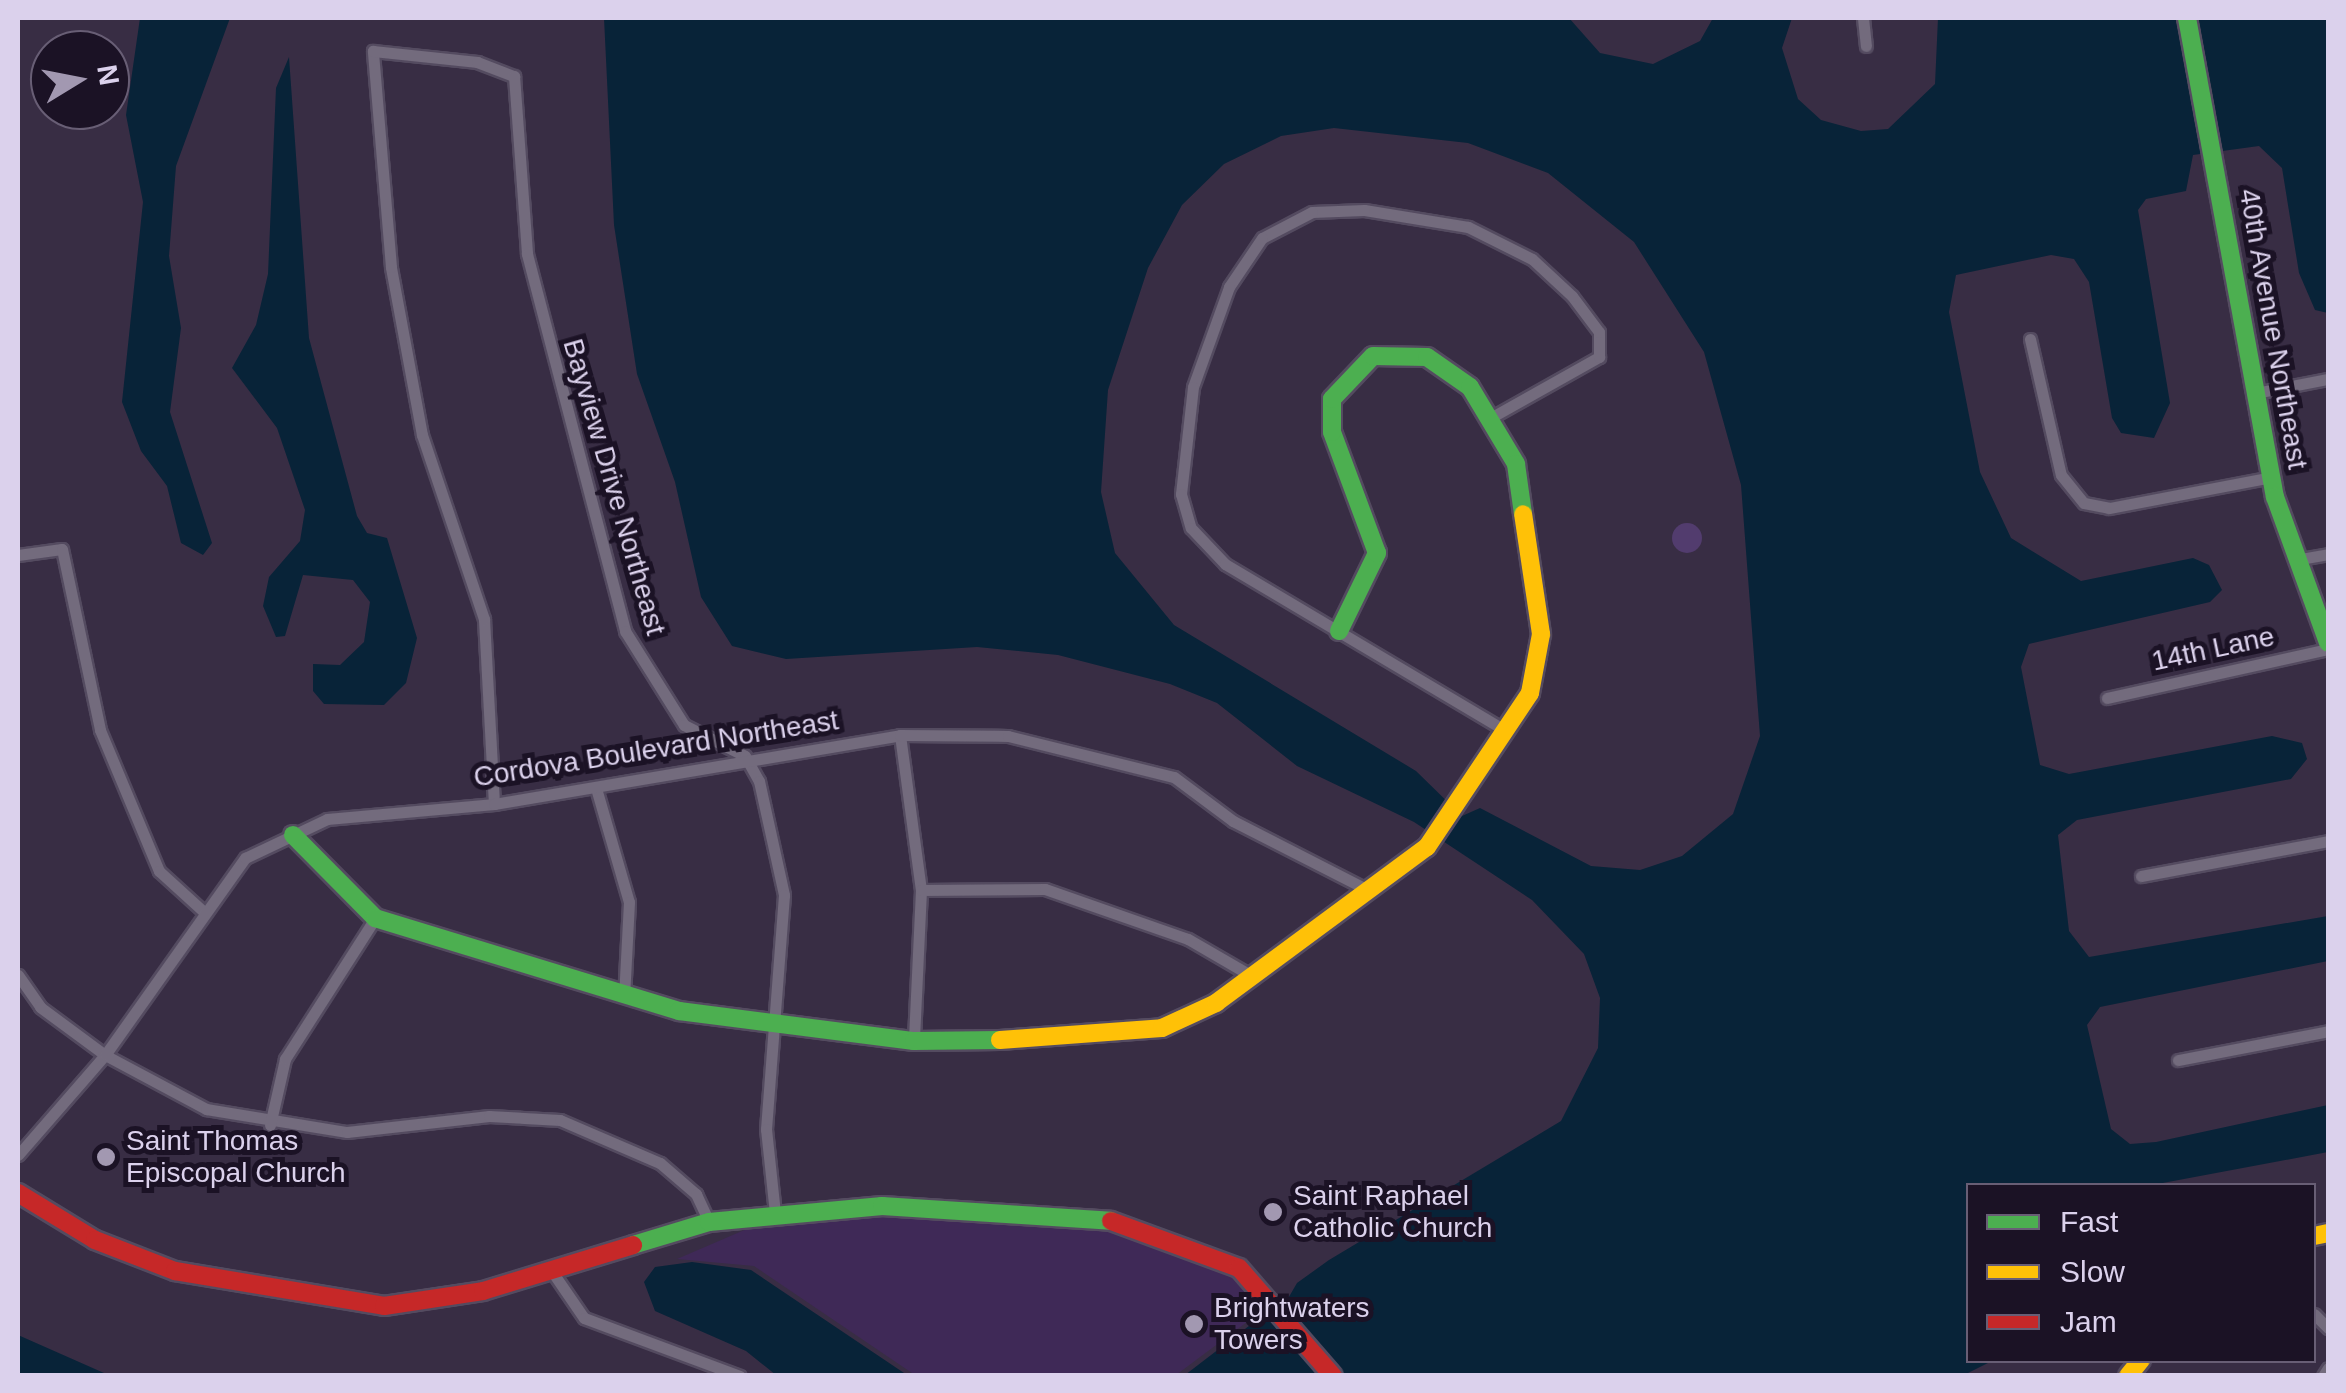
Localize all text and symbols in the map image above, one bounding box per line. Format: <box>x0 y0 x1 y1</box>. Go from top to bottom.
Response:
north arrow <box>30 30 130 130</box>
text: N <box>91 62 125 88</box>
street label: 40th Avenue Northeast <box>2232 185 2314 473</box>
street label: Bayview Drive Northeast <box>556 335 672 639</box>
street label: 14th Lane <box>2149 620 2277 678</box>
street label: Cordova Boulevard Northeast <box>471 704 841 794</box>
place label: Saint Thomas Episcopal Church <box>126 1124 345 1190</box>
marker: Saint Thomas Episcopal Church <box>95 1146 117 1168</box>
place label: Saint Raphael Catholic Church <box>1293 1179 1492 1245</box>
legend <box>1966 1183 2316 1363</box>
marker: Saint Raphael Catholic Church <box>1262 1201 1284 1223</box>
text: Fast <box>2060 1205 2118 1238</box>
text: Slow <box>2060 1255 2125 1288</box>
place label: Brightwaters Towers <box>1214 1291 1370 1357</box>
text: Jam <box>2060 1305 2117 1338</box>
marker: Brightwaters Towers <box>1183 1313 1205 1335</box>

